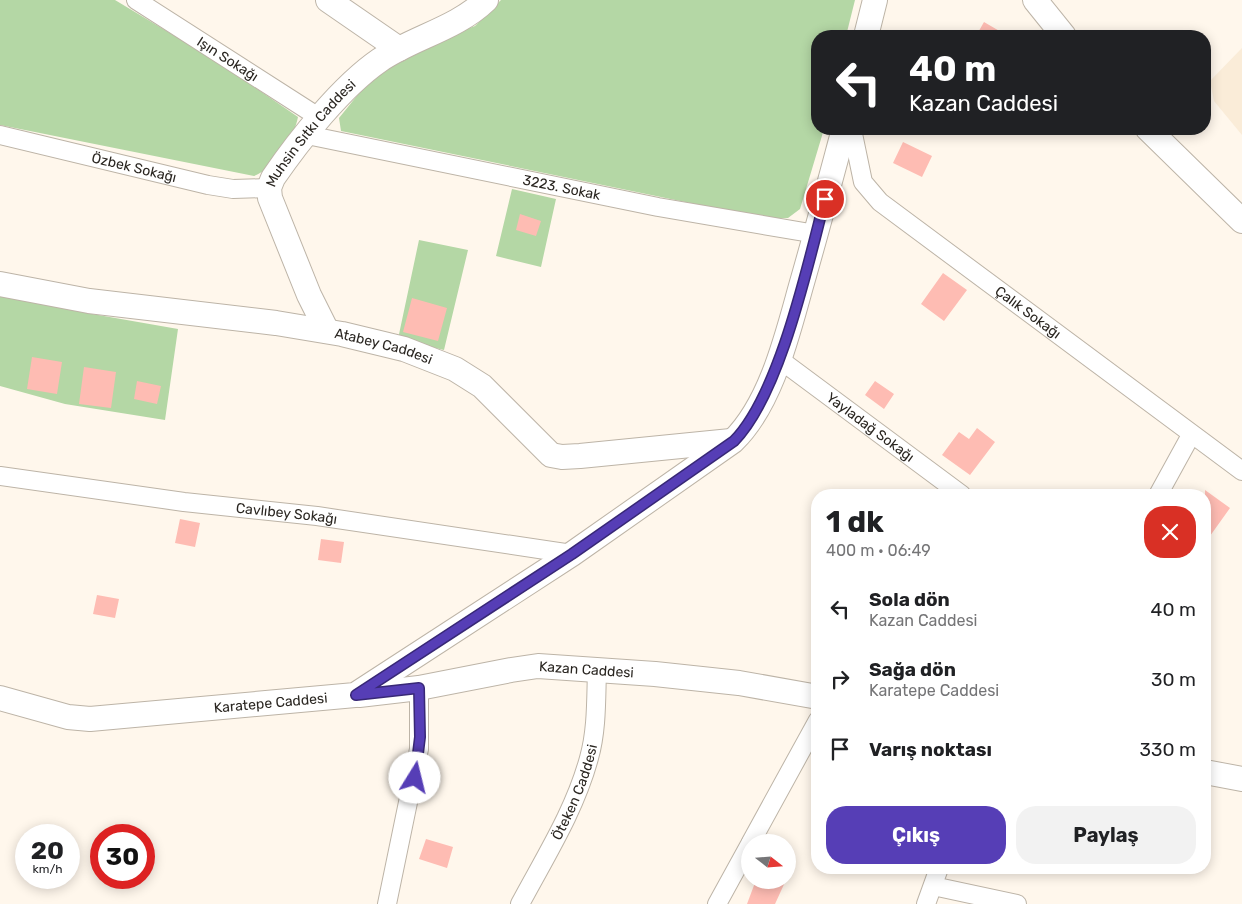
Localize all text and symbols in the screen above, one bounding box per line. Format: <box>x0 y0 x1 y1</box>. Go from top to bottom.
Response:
street label: Işın Sokağı <box>194 33 261 85</box>
text: 40 m <box>909 48 996 90</box>
icon: left <box>826 50 891 115</box>
street label: Muhsin Sıtkı Caddesi <box>262 76 360 189</box>
text: Kazan Caddesi <box>909 90 1058 117</box>
street label: Özbek Sokağı <box>90 149 178 186</box>
street label: 3223. Sokak <box>521 171 603 204</box>
pin <box>804 178 846 220</box>
icon: arrive <box>811 185 839 213</box>
street label: Çalık Sokağı <box>992 283 1064 343</box>
street label: Atabey Caddesi <box>333 325 435 368</box>
street label: Yayladağ Sokağı <box>823 389 918 466</box>
street label: Cavlıbey Sokağı <box>235 500 338 528</box>
text: 1 dk <box>826 504 884 540</box>
button: close <box>1144 506 1196 558</box>
text: 400 m · 06:49 <box>826 541 931 560</box>
text: Sola dön <box>869 588 950 611</box>
icon: left <box>826 595 854 623</box>
text: 40 m <box>1151 598 1196 621</box>
text: Kazan Caddesi <box>869 611 977 630</box>
street label: Kazan Caddesi <box>538 658 634 682</box>
text: Sağa dön <box>869 658 956 681</box>
icon: right <box>826 665 854 693</box>
text: 30 m <box>1151 668 1196 691</box>
text: Karatepe Caddesi <box>869 681 999 700</box>
street label: Karatepe Caddesi <box>213 690 328 717</box>
icon: arrive <box>826 735 854 763</box>
text: Varış noktası <box>869 738 992 761</box>
text: 330 m <box>1140 738 1196 761</box>
street label: Öteken Caddesi <box>548 743 601 843</box>
position arrow <box>388 751 440 803</box>
button: Çıkış <box>826 806 1006 864</box>
button: Paylaş <box>1016 806 1196 864</box>
speed limit sign: 30 <box>90 824 155 889</box>
north arrow <box>741 834 796 889</box>
map controls <box>741 834 796 889</box>
text: 20 <box>31 836 64 865</box>
text: km/h <box>33 862 62 876</box>

